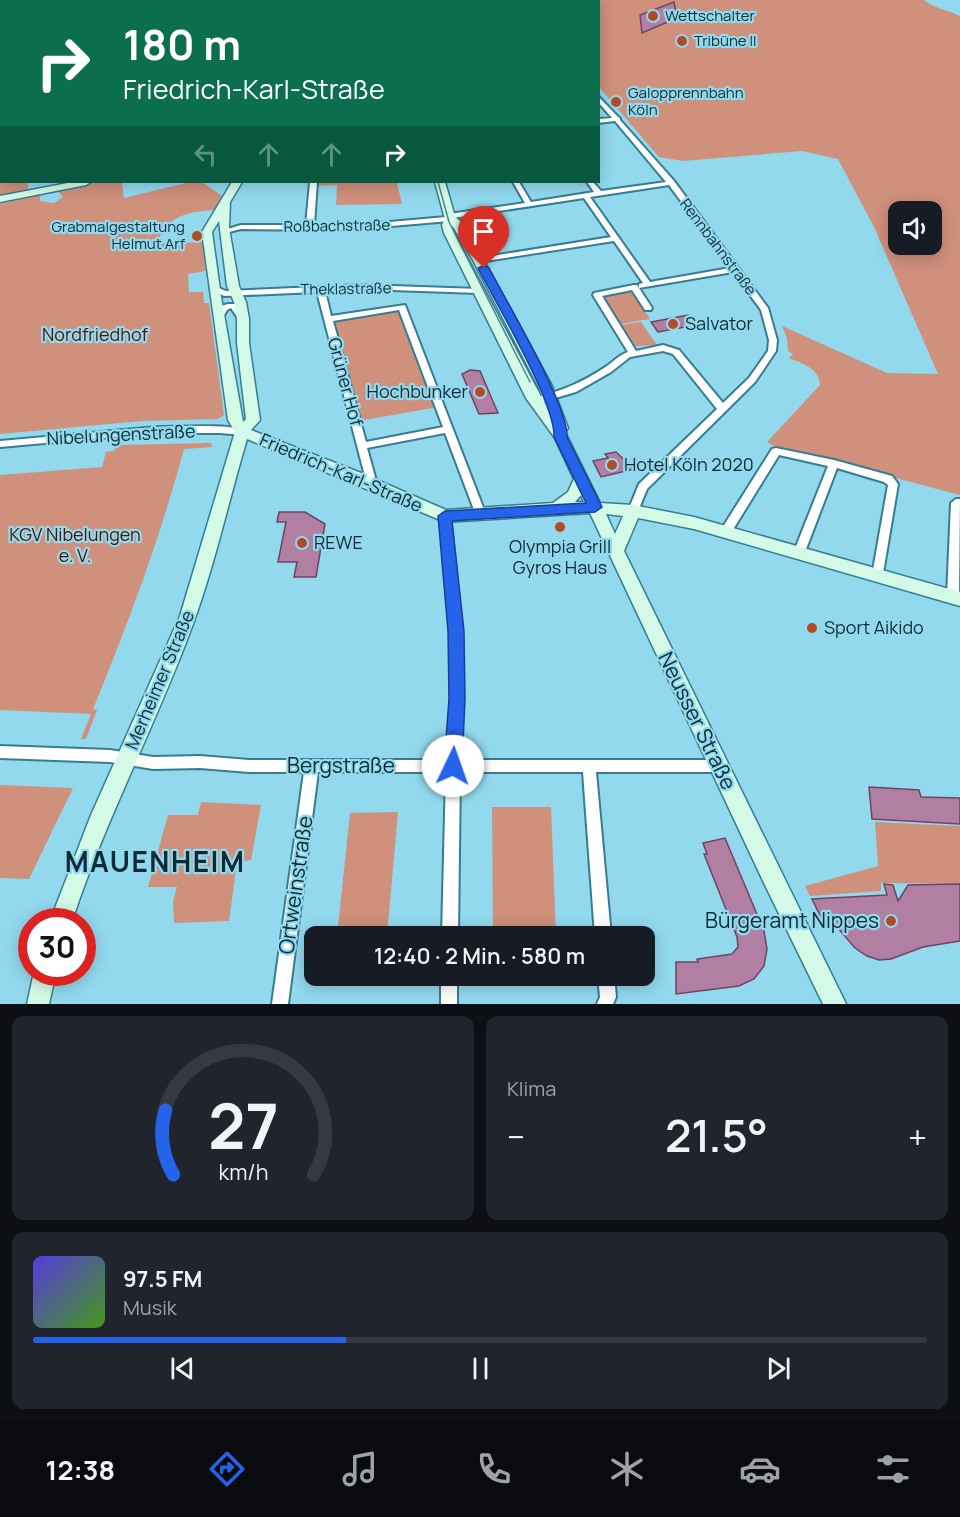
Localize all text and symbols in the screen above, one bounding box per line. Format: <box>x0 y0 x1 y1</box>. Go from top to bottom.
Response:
place label: Wettschalter <box>665 5 755 26</box>
marker: Wettschalter <box>646 9 660 23</box>
text: 180 m <box>123 15 241 73</box>
icon: right <box>24 24 102 102</box>
place label: Tribüne II <box>694 30 757 51</box>
marker: Tribüne II <box>675 34 689 48</box>
text: Friedrich-Karl-Straße <box>123 70 385 107</box>
place label: Galopprennbahn Köln <box>628 82 744 120</box>
marker: Galopprennbahn Köln <box>609 95 623 109</box>
icon: left <box>189 138 222 171</box>
icon: ahead <box>252 138 285 171</box>
icon: ahead <box>315 138 348 171</box>
icon: right <box>378 138 411 171</box>
street label: Rennbahnstraße <box>675 194 762 299</box>
map controls <box>888 201 942 255</box>
button: sound <box>888 201 942 255</box>
pin <box>458 206 509 268</box>
street label: Roßbachstraße <box>284 214 391 237</box>
icon: arrive <box>467 215 500 248</box>
place label: Grabmalgestaltung Helmut Arf <box>51 216 186 254</box>
marker: Grabmalgestaltung Helmut Arf <box>190 229 204 243</box>
street label: Theklastraße <box>300 277 392 300</box>
place label: Salvator <box>685 311 753 335</box>
marker: Salvator <box>666 317 680 331</box>
park label: Nordfriedhof <box>42 322 149 346</box>
street label: Grüner Hof <box>323 335 369 429</box>
place label: Hochbunker <box>367 379 469 403</box>
marker: Hochbunker <box>473 385 487 399</box>
street label: Nibelungenstraße <box>46 418 196 450</box>
street label: Friedrich-Karl-Straße <box>256 427 426 517</box>
place label: Hotel Köln 2020 <box>624 452 754 476</box>
marker: Hotel Köln 2020 <box>605 458 619 472</box>
marker: Olympia Grill Gyros Haus <box>553 520 567 534</box>
park label: KGV Nibelungen e. V. <box>9 522 141 567</box>
place label: REWE <box>314 530 363 554</box>
place label: Olympia Grill Gyros Haus <box>509 534 611 579</box>
marker: REWE <box>295 536 309 550</box>
street label: Merheimer Straße <box>119 606 199 753</box>
place label: Sport Aikido <box>824 615 924 639</box>
marker: Sport Aikido <box>805 621 819 635</box>
street label: Neusser Straße <box>652 647 743 794</box>
position arrow <box>421 734 485 798</box>
street label: Bergstraße <box>287 751 395 779</box>
street label: Ortweinstraße <box>271 814 319 956</box>
district label: MAUENHEIM <box>65 842 245 880</box>
place label: Bürgeramt Nippes <box>705 906 879 934</box>
speed limit sign: 30 <box>18 908 96 986</box>
marker: Bürgeramt Nippes <box>884 914 898 928</box>
text: 12:40 · 2 Min. · 580 m <box>374 941 585 971</box>
text: Klima <box>507 1075 556 1102</box>
text: 27 <box>208 1082 278 1168</box>
text: 21.5° <box>665 1104 768 1166</box>
text: − <box>507 1114 525 1159</box>
text: + <box>908 1114 927 1159</box>
text: km/h <box>218 1157 268 1186</box>
text: 97.5 FM <box>123 1264 202 1294</box>
text: Musik <box>123 1294 177 1321</box>
icon: previous <box>166 1352 199 1385</box>
icon: pause <box>464 1352 497 1385</box>
icon: next <box>762 1352 795 1385</box>
icon: directions <box>206 1448 248 1490</box>
icon: music <box>339 1448 381 1490</box>
icon: phone <box>473 1448 515 1490</box>
icon: climate <box>606 1448 648 1490</box>
icon: car <box>739 1448 781 1490</box>
icon: filters <box>872 1448 914 1490</box>
text: 12:38 <box>46 1451 115 1488</box>

